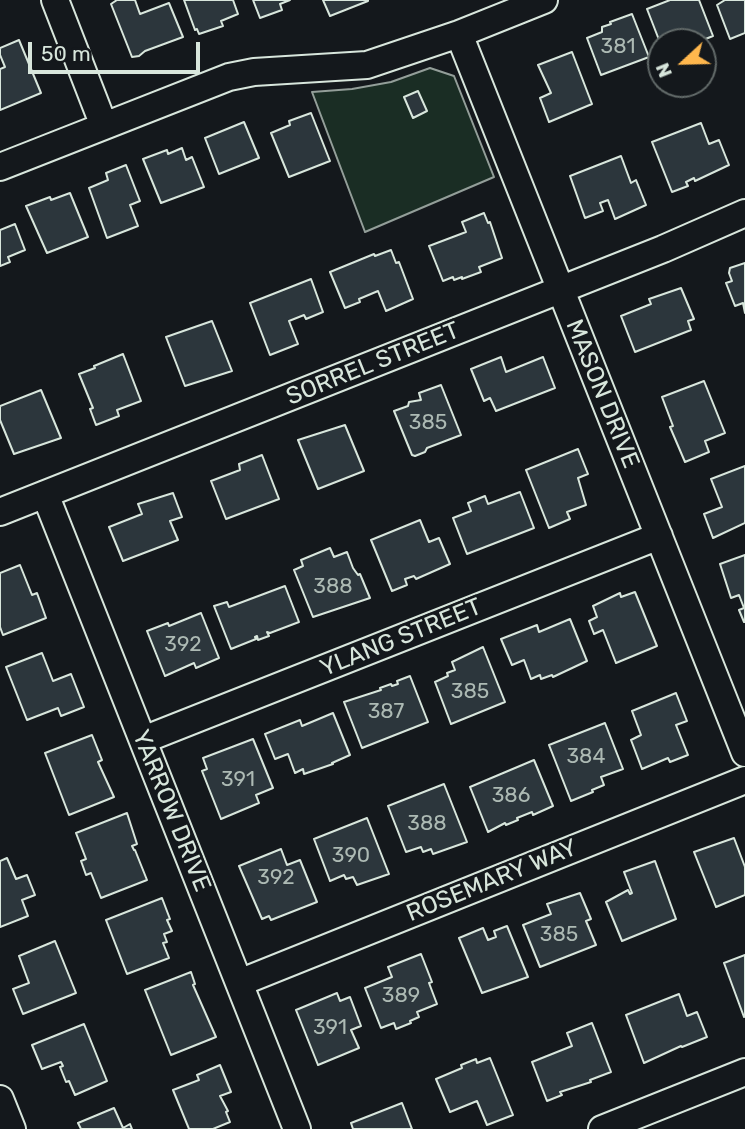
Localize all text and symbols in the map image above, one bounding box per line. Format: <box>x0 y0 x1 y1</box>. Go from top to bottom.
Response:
scale bar <box>32 28 203 72</box>
north arrow <box>647 28 717 98</box>
house number: 381 <box>601 34 635 60</box>
text: 50 m <box>41 41 91 66</box>
text: N <box>651 60 677 81</box>
street label: MASON DRIVE <box>559 315 645 473</box>
street label: SORREL STREET <box>282 316 464 412</box>
house number: 385 <box>409 410 447 436</box>
house number: 388 <box>313 574 353 600</box>
street label: YLANG STREET <box>316 593 486 683</box>
house number: 392 <box>164 632 202 658</box>
house number: 385 <box>451 679 489 705</box>
house number: 387 <box>368 699 404 725</box>
street label: YARROW DRIVE <box>126 726 216 896</box>
house number: 384 <box>566 744 606 770</box>
house number: 391 <box>221 767 255 793</box>
house number: 386 <box>492 783 530 809</box>
house number: 388 <box>407 811 447 837</box>
street label: ROSEMARY WAY <box>402 834 582 928</box>
house number: 390 <box>332 843 370 869</box>
house number: 392 <box>257 865 295 891</box>
house number: 385 <box>540 922 578 948</box>
house number: 389 <box>382 983 420 1009</box>
house number: 391 <box>313 1015 347 1041</box>

